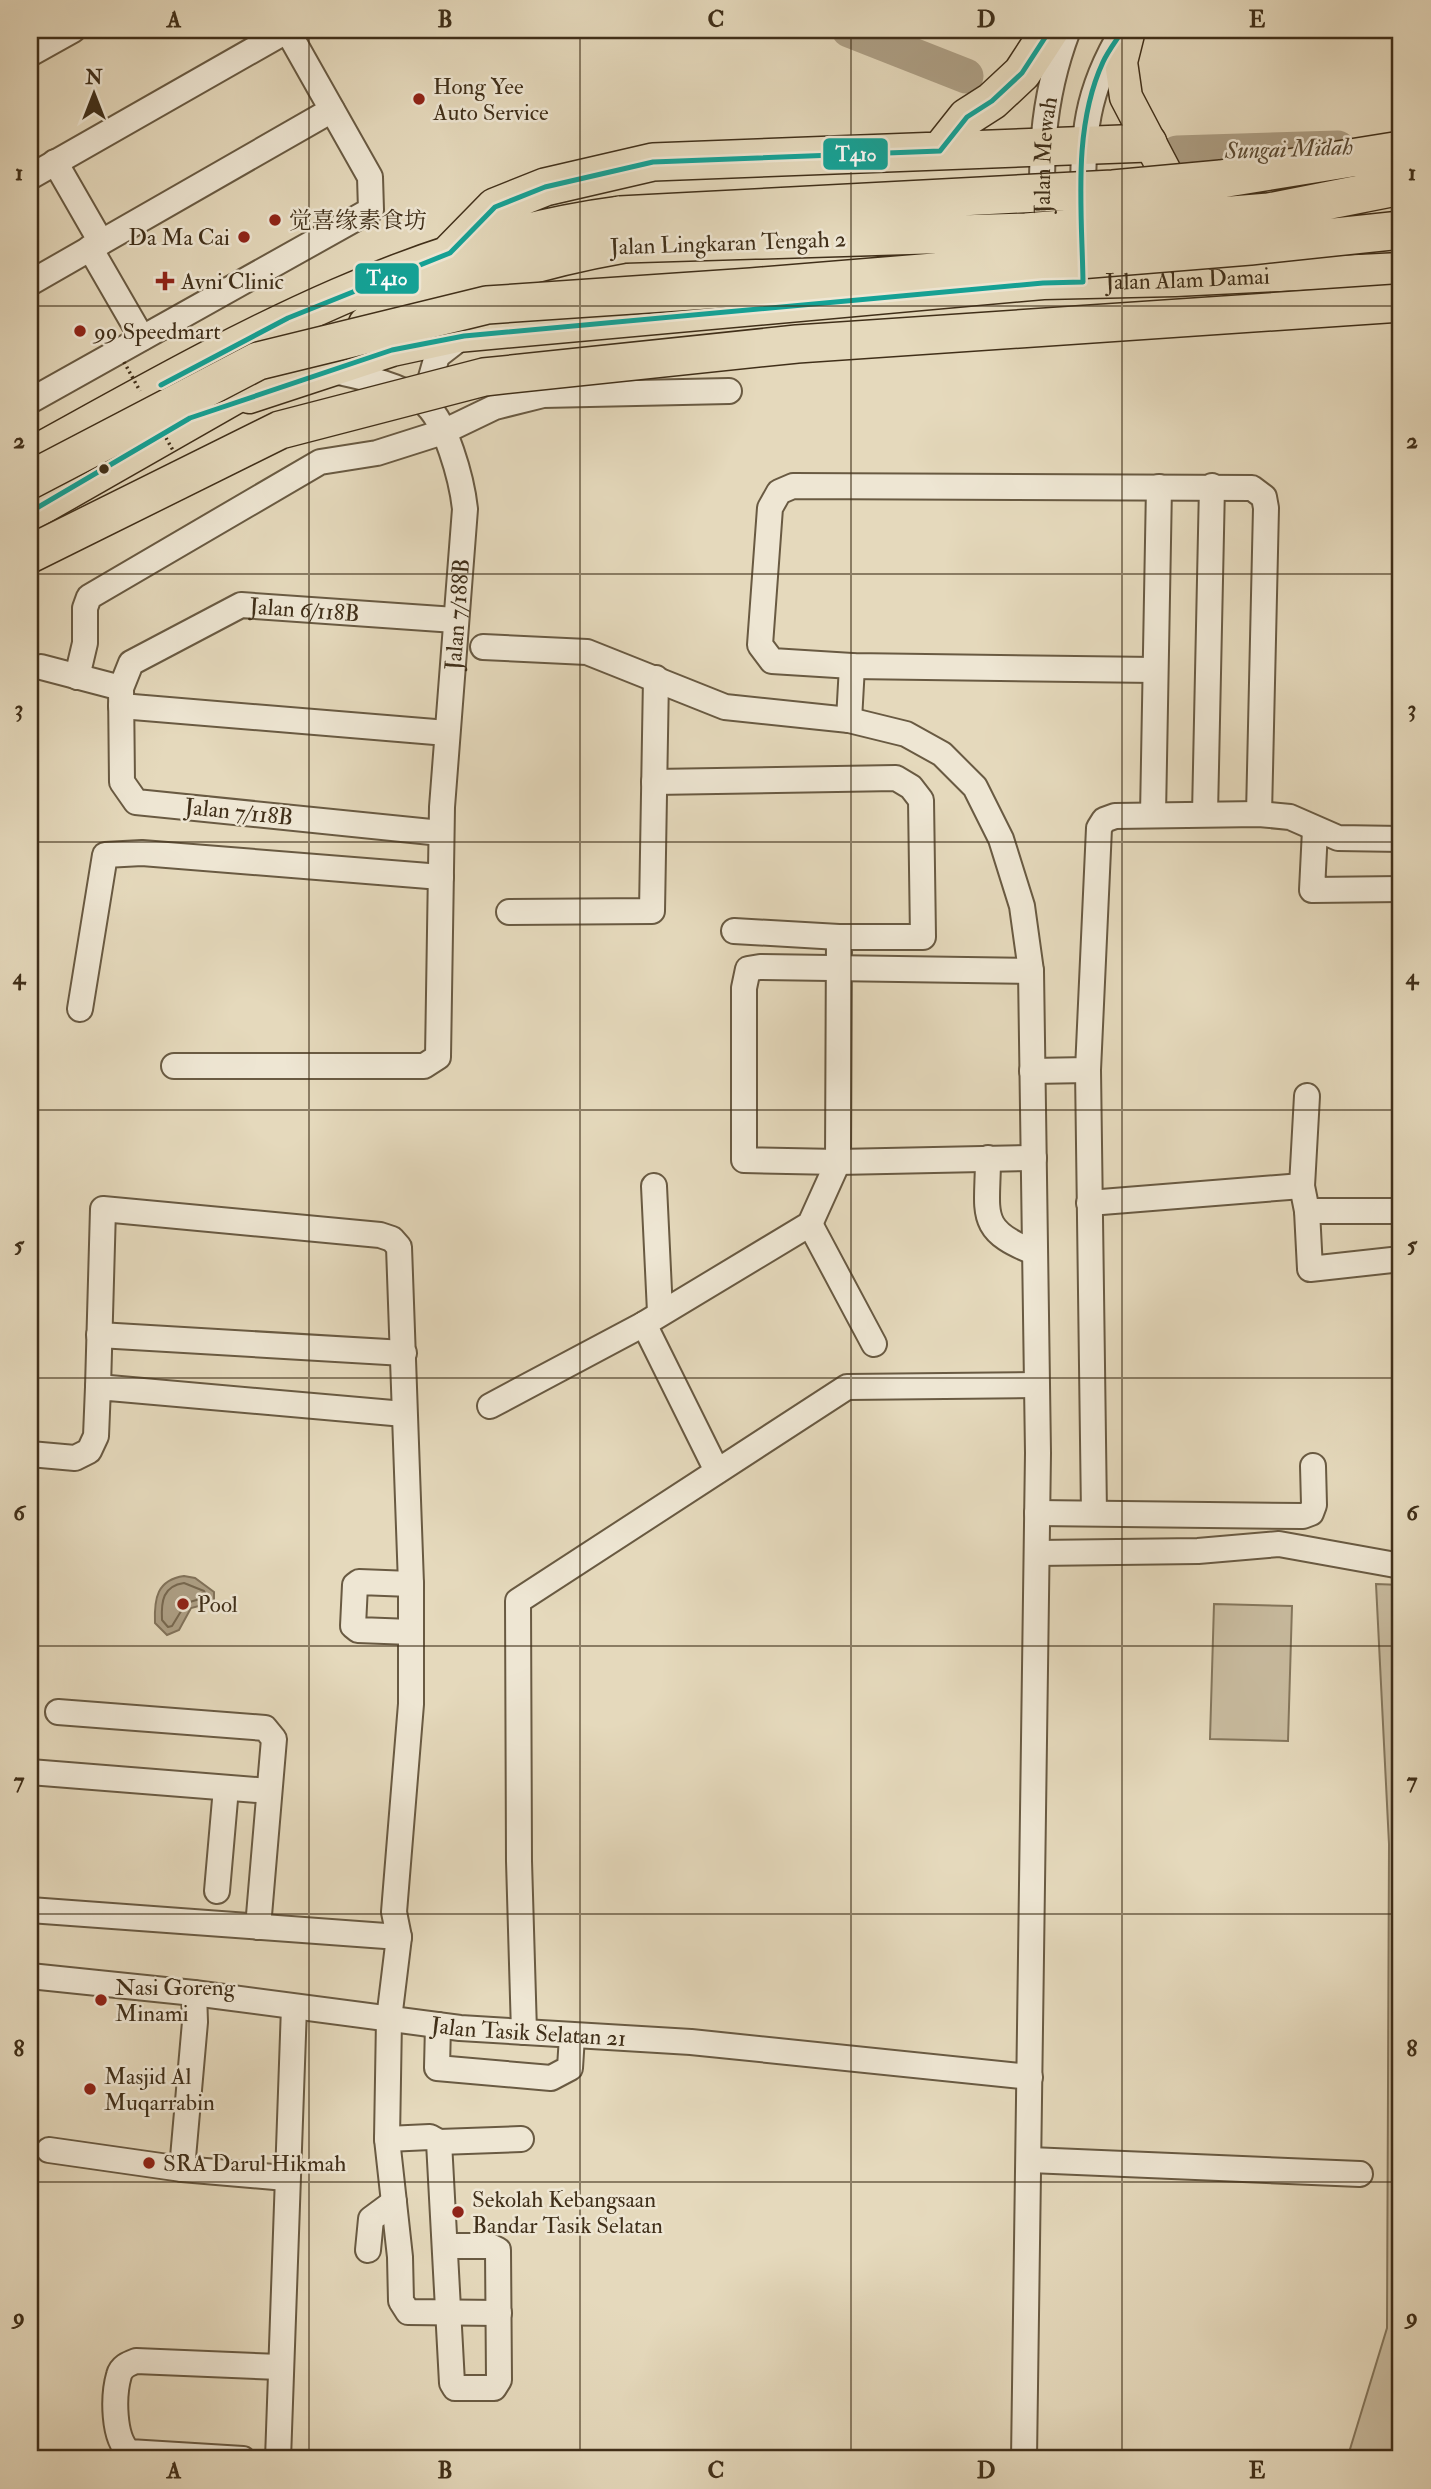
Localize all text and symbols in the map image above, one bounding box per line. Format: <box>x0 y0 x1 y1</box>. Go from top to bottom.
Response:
text: A <box>166 5 182 34</box>
text: B <box>437 5 453 34</box>
text: C <box>708 5 724 34</box>
text: D <box>977 5 995 34</box>
text: E <box>1249 5 1266 34</box>
north arrow <box>60 60 130 130</box>
text: N <box>84 66 103 90</box>
place label: Hong Yee Auto Service <box>432 72 549 127</box>
marker: Hong Yee Auto Service <box>411 91 427 107</box>
street label: Jalan Mewah <box>1027 94 1063 215</box>
water label: Sungai Midah <box>1223 131 1354 167</box>
line badge: T410 <box>822 137 889 171</box>
text: T410 <box>835 143 877 167</box>
text: 1 <box>15 158 23 187</box>
text: 1 <box>1408 158 1416 187</box>
place label: 觉喜缘素食坊 <box>289 206 427 235</box>
marker: 觉喜缘素食坊 <box>267 212 283 228</box>
place label: Da Ma Cai <box>128 223 230 252</box>
street label: Jalan Lingkaran Tengah 2 <box>608 224 847 262</box>
marker: Da Ma Cai <box>236 229 252 245</box>
street label: Jalan Alam Damai <box>1104 261 1271 296</box>
line badge: T410 <box>354 262 420 295</box>
place label: Avni Clinic <box>180 267 284 296</box>
text: T410 <box>366 267 408 291</box>
marker: Avni Clinic <box>155 271 175 291</box>
place label: 99 Speedmart <box>92 317 221 347</box>
marker: 99 Speedmart <box>72 323 88 339</box>
text: 2 <box>13 426 25 455</box>
text: 2 <box>1406 426 1418 455</box>
unlabelled marker <box>97 462 111 476</box>
street label: Jalan 7/188B <box>438 558 476 672</box>
street label: Jalan 6/118B <box>248 591 361 628</box>
text: 3 <box>15 694 23 723</box>
text: 3 <box>1408 694 1416 723</box>
street label: Jalan 7/118B <box>182 792 295 832</box>
text: 4 <box>12 962 27 991</box>
text: 4 <box>1405 962 1420 991</box>
text: 5 <box>14 1230 25 1259</box>
text: 5 <box>1407 1230 1418 1259</box>
text: 6 <box>13 1498 27 1527</box>
text: 6 <box>1406 1498 1420 1527</box>
place label: Pool <box>197 1590 238 1619</box>
marker: Pool <box>175 1596 191 1612</box>
text: 7 <box>14 1766 25 1795</box>
text: 7 <box>1407 1766 1418 1795</box>
place label: Nasi Goreng Minami <box>115 1973 236 2028</box>
marker: Nasi Goreng Minami <box>93 1992 109 2008</box>
street label: Jalan Tasik Selatan 21 <box>428 2010 627 2053</box>
text: 8 <box>14 2034 25 2063</box>
text: 8 <box>1407 2034 1418 2063</box>
place label: Masjid Al Muqarrabin <box>104 2062 215 2117</box>
marker: Masjid Al Muqarrabin <box>82 2081 98 2097</box>
place label: SRA Darul Hikmah <box>163 2149 346 2178</box>
marker: SRA Darul Hikmah <box>141 2155 157 2171</box>
place label: Sekolah Kebangsaan Bandar Tasik Selatan <box>472 2185 663 2240</box>
marker: Sekolah Kebangsaan Bandar Tasik Selatan <box>450 2204 466 2220</box>
text: 9 <box>11 2302 25 2331</box>
text: 9 <box>1404 2302 1418 2331</box>
text: A <box>166 2456 182 2485</box>
text: B <box>437 2456 453 2485</box>
text: C <box>708 2456 724 2485</box>
text: D <box>977 2456 995 2485</box>
text: E <box>1249 2456 1266 2485</box>

